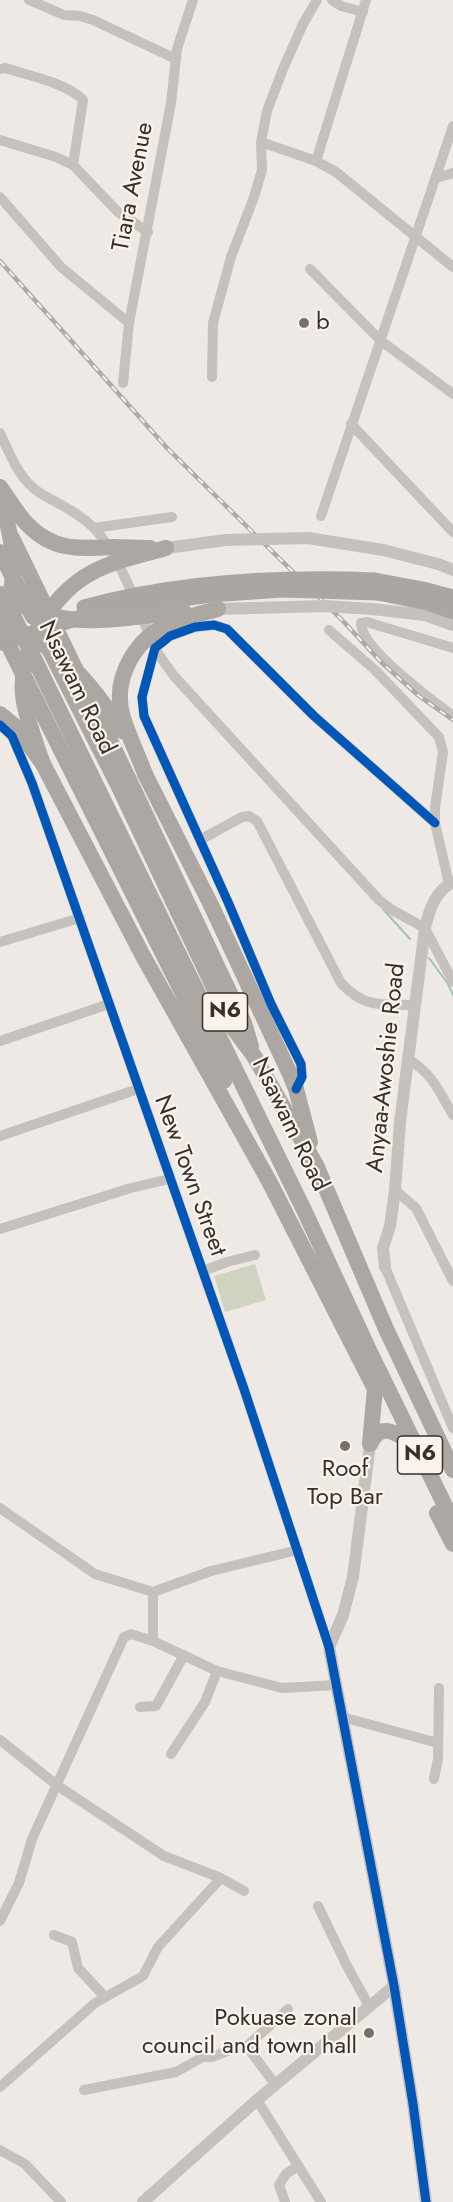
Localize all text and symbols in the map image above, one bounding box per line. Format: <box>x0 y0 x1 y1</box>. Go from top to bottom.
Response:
street label: Tiara Avenue <box>107 120 161 254</box>
place label: b <box>316 309 330 337</box>
marker: b <box>297 316 311 330</box>
street label: Nsawam Road <box>31 616 121 760</box>
street label: Anyaa-Awoshie Road <box>362 962 412 1174</box>
road number: N6 <box>202 993 248 1031</box>
street label: Nsawam Road <box>244 1053 334 1197</box>
street label: New Town Street <box>147 1092 231 1260</box>
road number: N6 <box>398 1436 442 1474</box>
marker: Roof Top Bar <box>338 1439 352 1453</box>
place label: Roof Top Bar <box>307 1456 383 1512</box>
place label: Pokuase zonal council and town hall <box>142 2005 357 2061</box>
marker: Pokuase zonal council and town hall <box>362 2026 376 2040</box>

